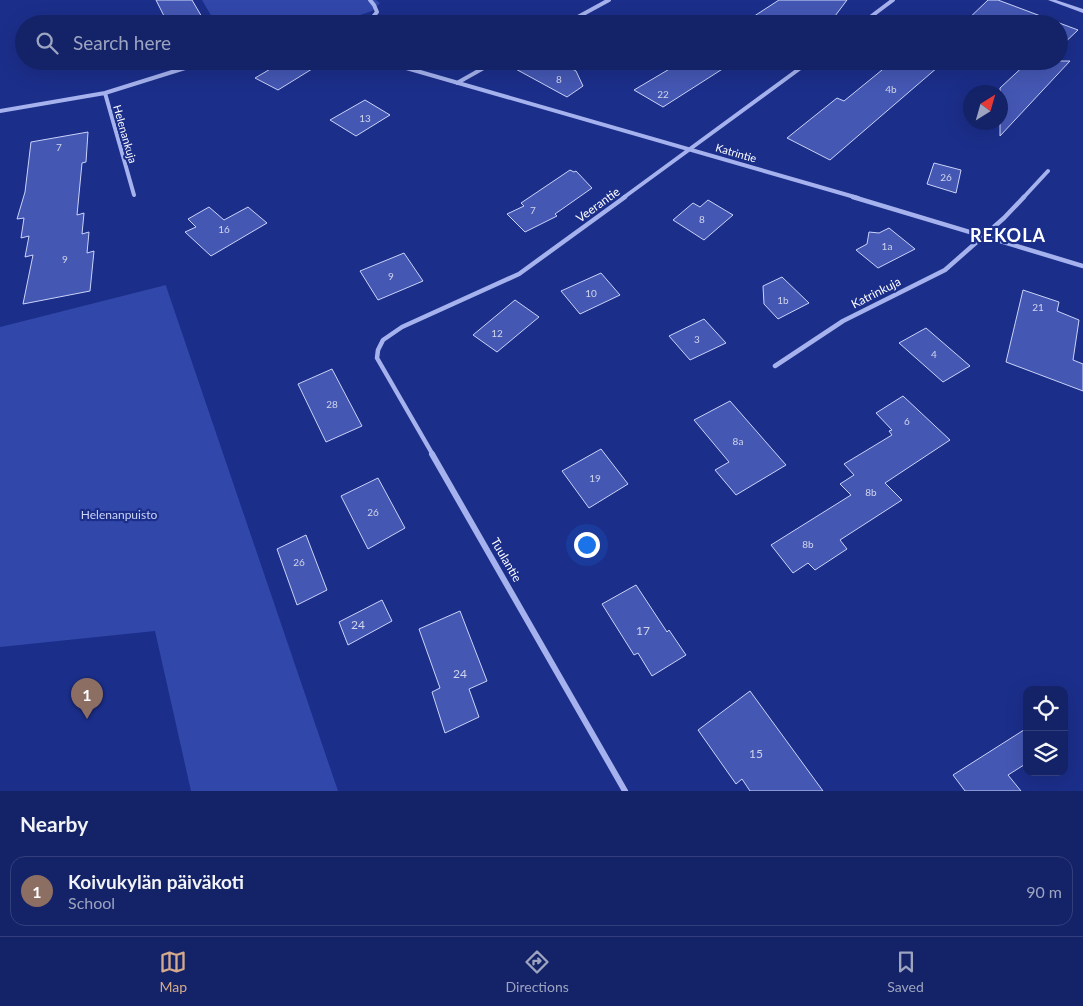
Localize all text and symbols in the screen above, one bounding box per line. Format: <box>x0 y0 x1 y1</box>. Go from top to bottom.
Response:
search box <box>15 15 1068 70</box>
icon: search <box>33 29 61 57</box>
text: Search here <box>73 31 171 54</box>
house number: 8 <box>556 73 562 85</box>
house number: 4b <box>885 83 897 95</box>
north arrow <box>963 85 1008 130</box>
house number: 22 <box>657 88 669 100</box>
street label: Helenankuja <box>111 103 140 164</box>
house number: 13 <box>359 112 371 124</box>
street label: Katrintie <box>714 140 758 165</box>
house number: 7 <box>56 141 62 153</box>
house number: 26 <box>940 171 952 183</box>
street label: Veerantie <box>573 184 623 226</box>
house number: 7 <box>530 204 536 216</box>
house number: 8 <box>699 213 705 225</box>
house number: 16 <box>218 223 230 235</box>
district label: REKOLA <box>970 224 1046 246</box>
house number: 1a <box>882 240 892 252</box>
house number: 9 <box>62 253 68 265</box>
house number: 9 <box>388 270 394 282</box>
street label: Katrinkuja <box>848 274 903 311</box>
house number: 10 <box>585 287 597 299</box>
house number: 1b <box>777 294 789 306</box>
house number: 21 <box>1032 301 1044 313</box>
house number: 12 <box>491 327 503 339</box>
house number: 3 <box>694 333 700 345</box>
house number: 4 <box>931 348 937 360</box>
house number: 28 <box>326 398 338 410</box>
house number: 6 <box>904 415 910 427</box>
house number: 8a <box>733 435 743 447</box>
house number: 19 <box>589 472 601 484</box>
house number: 8b <box>865 486 877 498</box>
house number: 26 <box>367 506 379 518</box>
park label: Helenanpuisto <box>81 507 157 522</box>
your location <box>574 532 600 558</box>
street label: Tuulantie <box>488 535 525 584</box>
house number: 8b <box>802 538 814 550</box>
house number: 26 <box>293 556 305 568</box>
house number: 24 <box>351 617 365 632</box>
house number: 17 <box>636 623 650 638</box>
house number: 24 <box>453 666 467 681</box>
pin: 1 <box>71 678 103 719</box>
map controls <box>1023 686 1068 776</box>
button: locate <box>1023 686 1068 731</box>
button: layers <box>1023 731 1068 776</box>
house number: 15 <box>749 746 763 761</box>
text: Nearby <box>20 811 88 836</box>
text: Koivukylän päiväkoti <box>68 870 244 893</box>
text: 1 <box>32 882 42 901</box>
text: 90 m <box>1026 882 1062 901</box>
text: School <box>68 893 115 912</box>
tab: Map <box>159 948 187 995</box>
tab: Directions <box>506 948 569 995</box>
tab: Saved <box>887 948 924 995</box>

